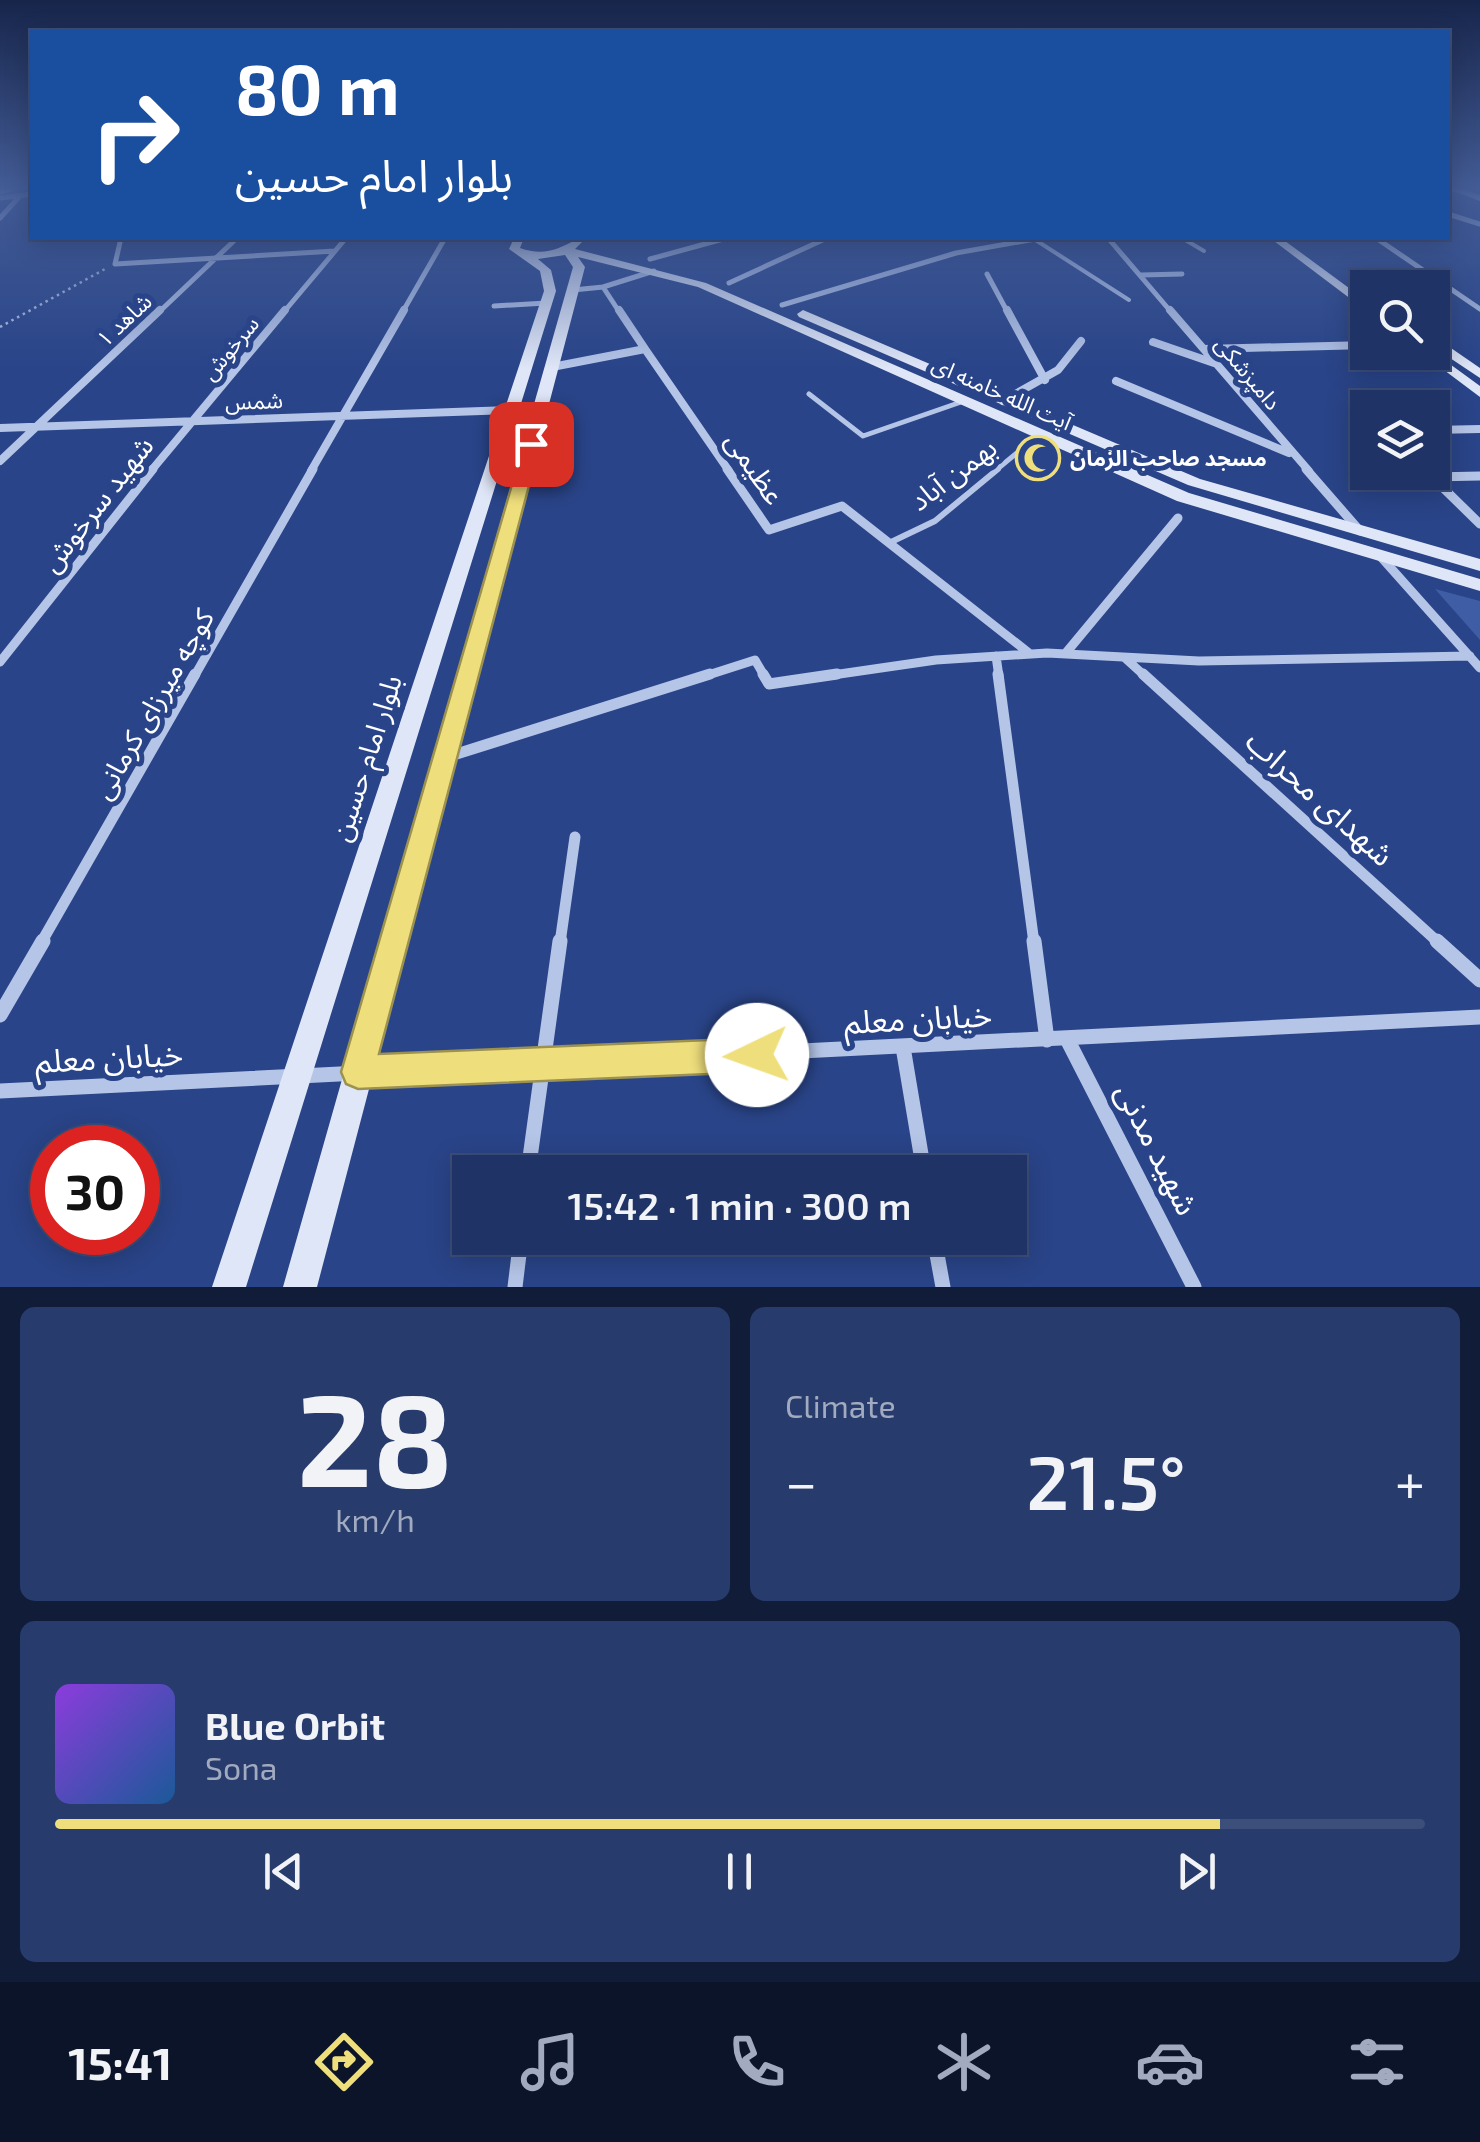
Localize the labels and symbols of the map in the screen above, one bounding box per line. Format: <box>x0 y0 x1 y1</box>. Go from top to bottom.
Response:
street label: شاهد ۱ <box>91 287 156 351</box>
street label: سرخوش <box>195 310 264 385</box>
street label: دامپزشکی <box>1208 330 1287 417</box>
street label: آیت الله خامنه ای <box>928 350 1078 436</box>
street label: شمس <box>225 386 283 415</box>
pin <box>489 402 574 487</box>
street label: عظیمی <box>718 424 793 511</box>
street label: شهید سرخوش <box>33 429 161 579</box>
street label: بهمن آباد <box>902 429 1003 518</box>
mosque icon: مسجد صاحب الزمان <box>1015 435 1061 481</box>
place label: مسجد صاحب الزمان <box>1070 444 1267 471</box>
street label: کوچه میرزای کرمانی <box>84 602 222 806</box>
street label: بلوار امام حسین <box>322 670 413 847</box>
street label: شهدای محراب <box>1238 720 1403 874</box>
street label: خیابان معلم <box>843 994 993 1047</box>
position arrow <box>705 1003 809 1107</box>
street label: خیابان معلم <box>34 1033 184 1086</box>
street label: شهید مدنی <box>1108 1076 1208 1221</box>
speed limit sign: 30 <box>30 1125 160 1255</box>

